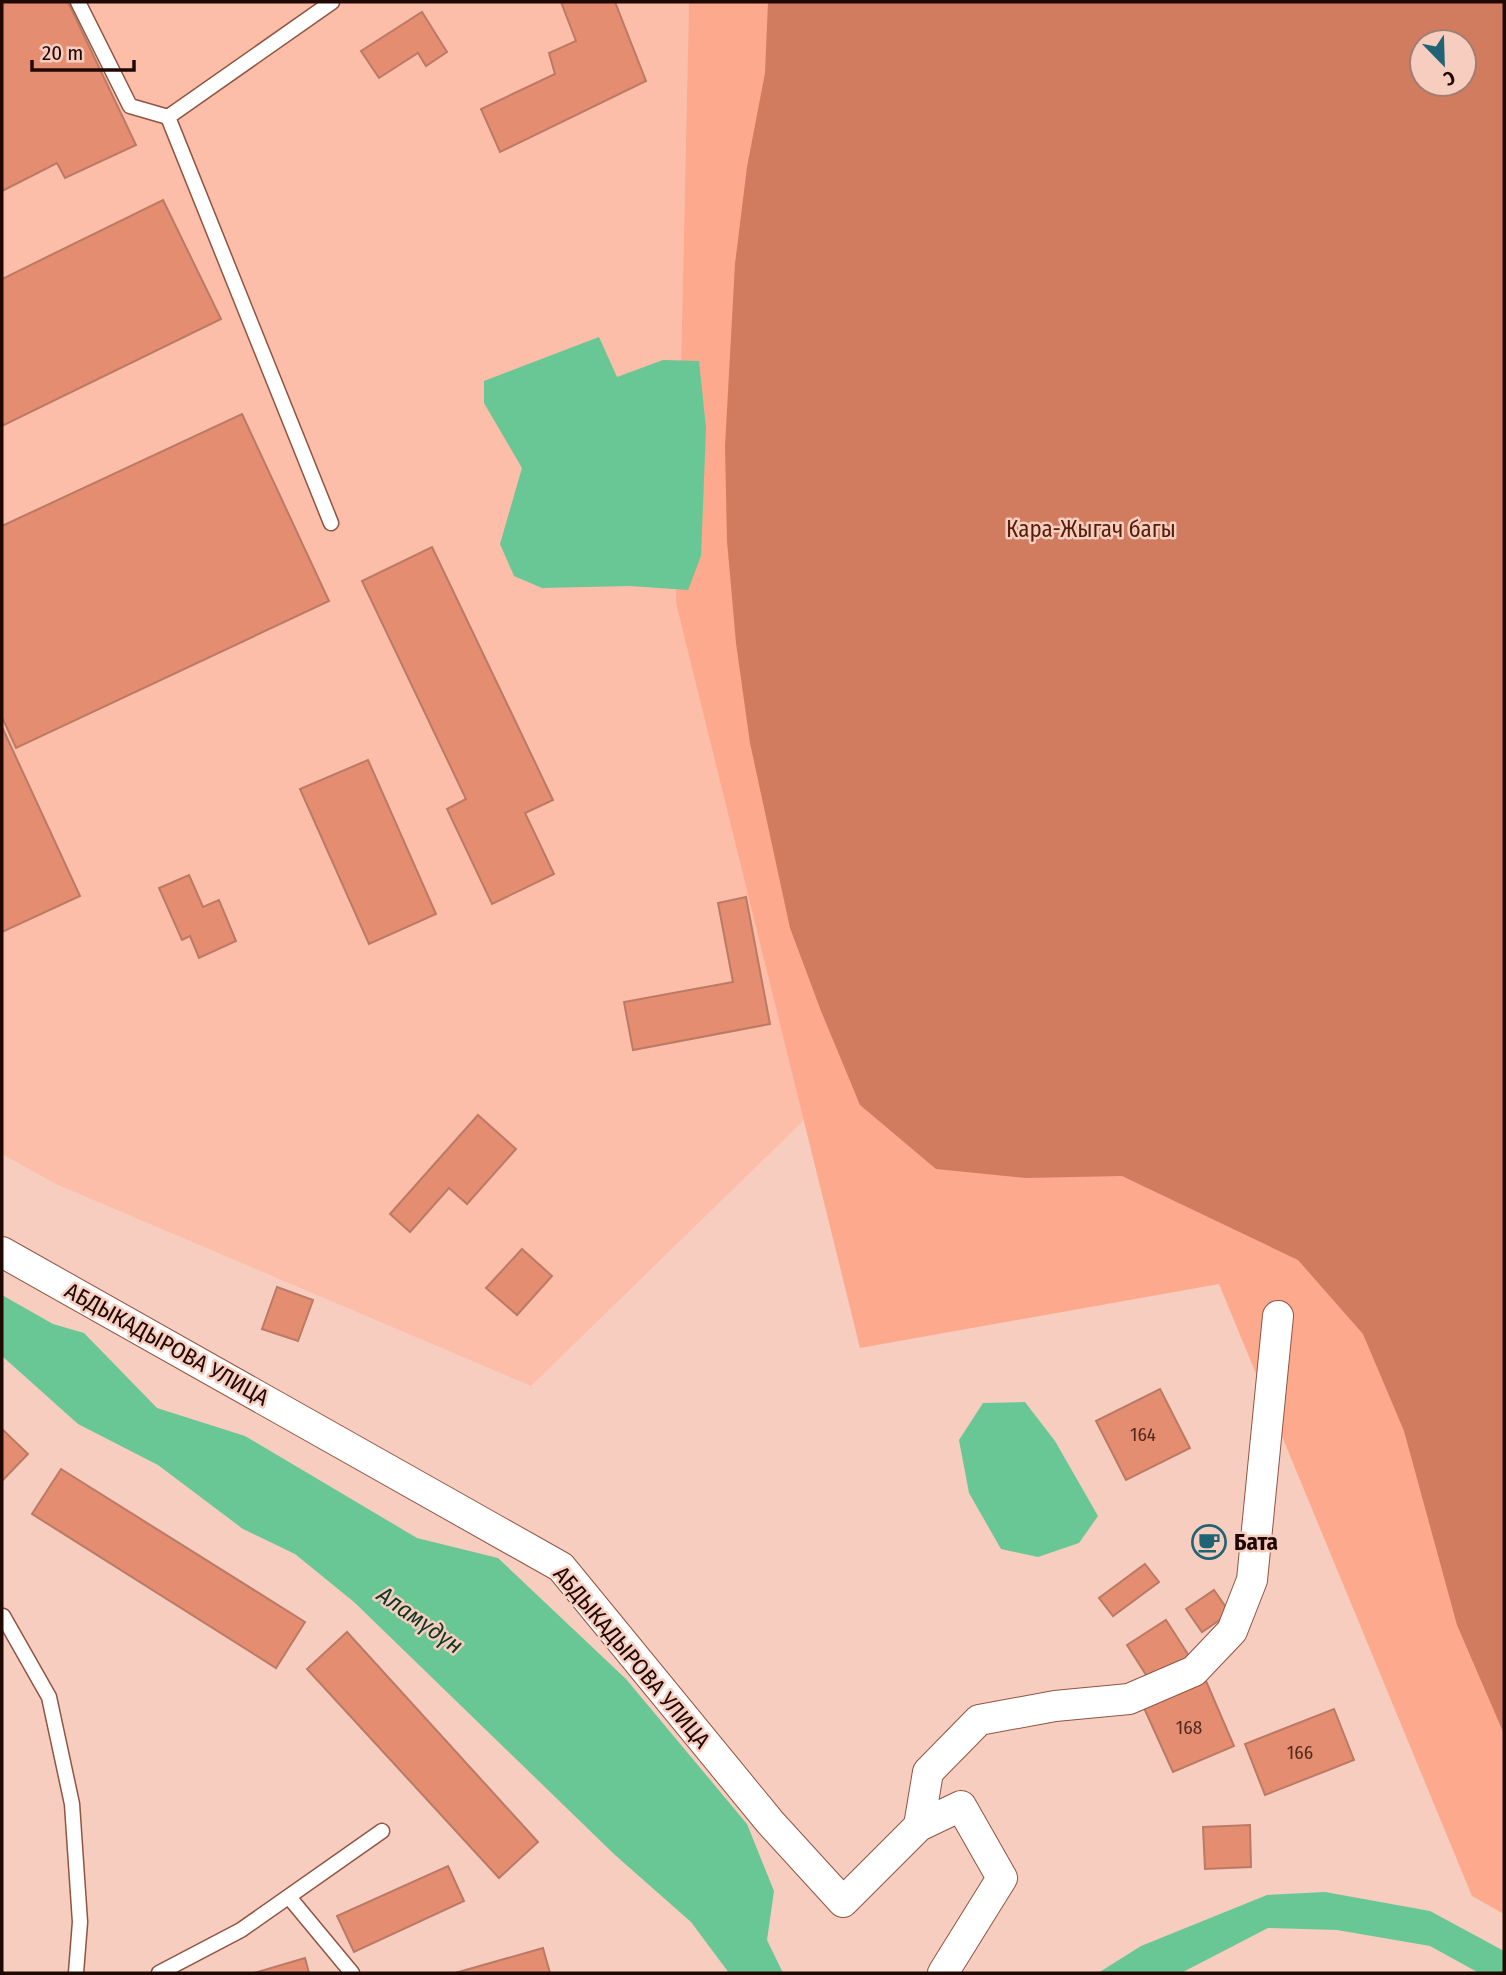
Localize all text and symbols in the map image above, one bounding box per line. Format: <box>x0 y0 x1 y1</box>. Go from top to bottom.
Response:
scale bar <box>32 28 133 72</box>
north arrow <box>1408 28 1478 98</box>
text: 20 m <box>42 40 83 66</box>
text: С <box>1440 66 1459 91</box>
park label: Кара-Жыгач багы <box>1006 515 1176 543</box>
street label: АБДЫКАДЫРОВА УЛИЦА <box>60 1276 274 1412</box>
house number: 164 <box>1130 1423 1156 1446</box>
cafe icon: Бата <box>1190 1523 1228 1561</box>
place label: Бата <box>1234 1528 1278 1556</box>
street label: АБДЫКАДЫРОВА УЛИЦА <box>548 1560 716 1754</box>
water label: Аламүдүн <box>371 1580 468 1660</box>
house number: 168 <box>1176 1716 1202 1739</box>
house number: 166 <box>1287 1741 1313 1764</box>

